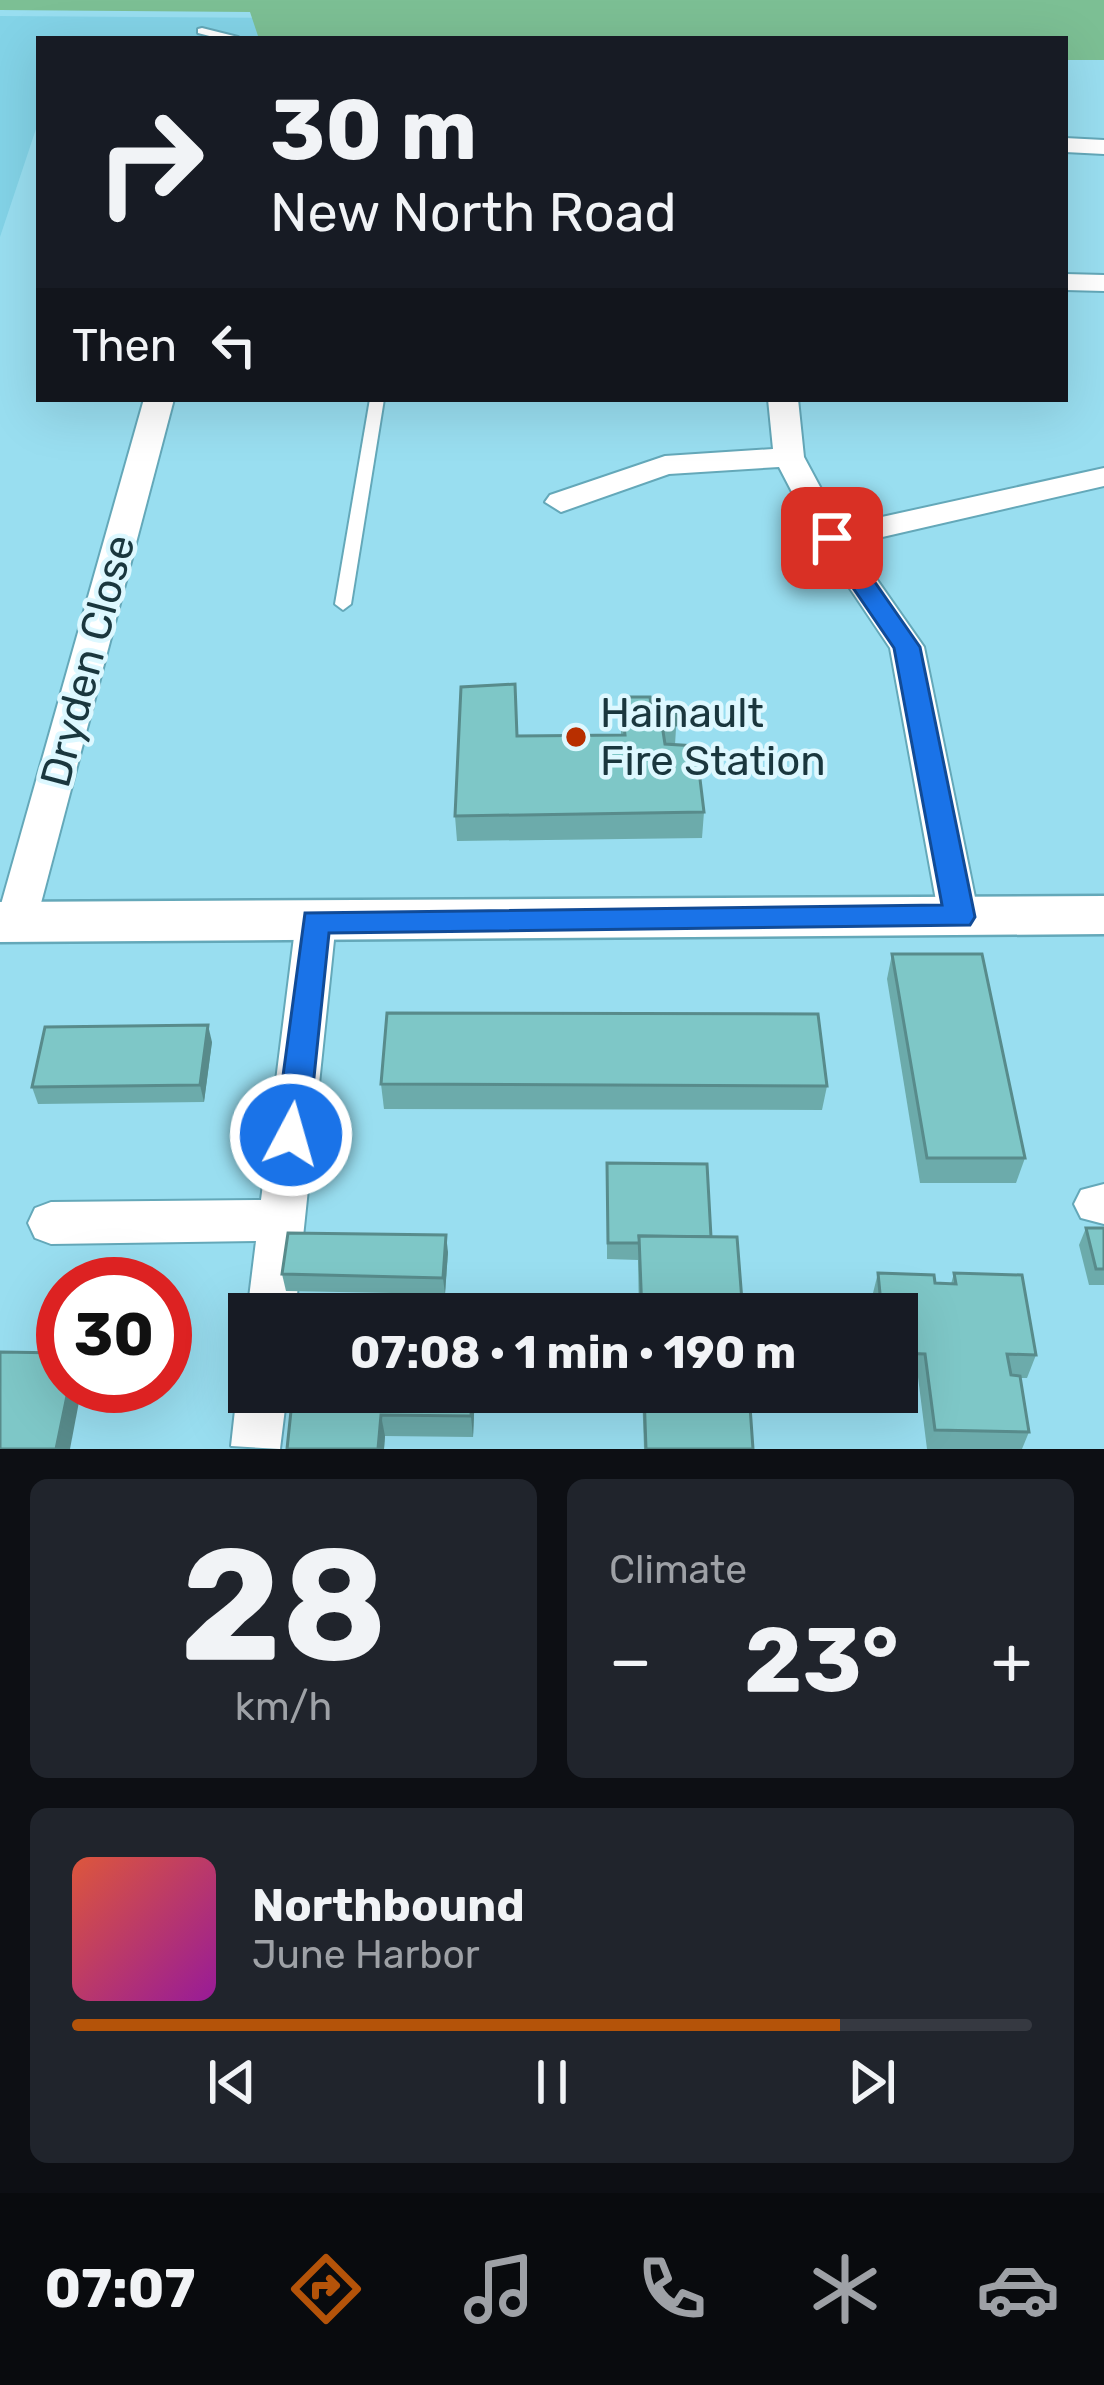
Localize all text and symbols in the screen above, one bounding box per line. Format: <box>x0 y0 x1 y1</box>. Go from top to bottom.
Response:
text: 30 m <box>270 80 477 180</box>
icon: right <box>72 84 228 240</box>
text: New North Road <box>270 181 677 245</box>
icon: left <box>201 312 267 378</box>
text: Then <box>72 319 177 372</box>
pin <box>781 487 883 589</box>
icon: arrive <box>799 505 865 571</box>
street label: Dryden Close <box>30 530 146 792</box>
place label: Hainault Fire Station <box>600 688 826 786</box>
marker: Hainault Fire Station <box>563 724 589 750</box>
position arrow <box>228 1072 354 1198</box>
speed limit sign: 30 <box>36 1257 192 1413</box>
text: 07:08 · 1 min · 190 m <box>350 1326 796 1379</box>
text: 28 <box>180 1513 387 1698</box>
text: Climate <box>609 1547 747 1593</box>
text: 23° <box>744 1607 899 1714</box>
text: − <box>609 1621 652 1700</box>
text: + <box>991 1621 1032 1700</box>
text: km/h <box>235 1684 332 1730</box>
text: Northbound <box>252 1879 525 1932</box>
text: June Harbor <box>252 1932 480 1978</box>
icon: previous <box>199 2049 265 2115</box>
icon: pause <box>519 2049 585 2115</box>
icon: next <box>839 2049 905 2115</box>
icon: directions <box>284 2247 368 2331</box>
icon: music <box>457 2247 541 2331</box>
icon: phone <box>630 2247 714 2331</box>
icon: climate <box>803 2247 887 2331</box>
icon: car <box>976 2247 1060 2331</box>
text: 07:07 <box>44 2257 196 2321</box>

